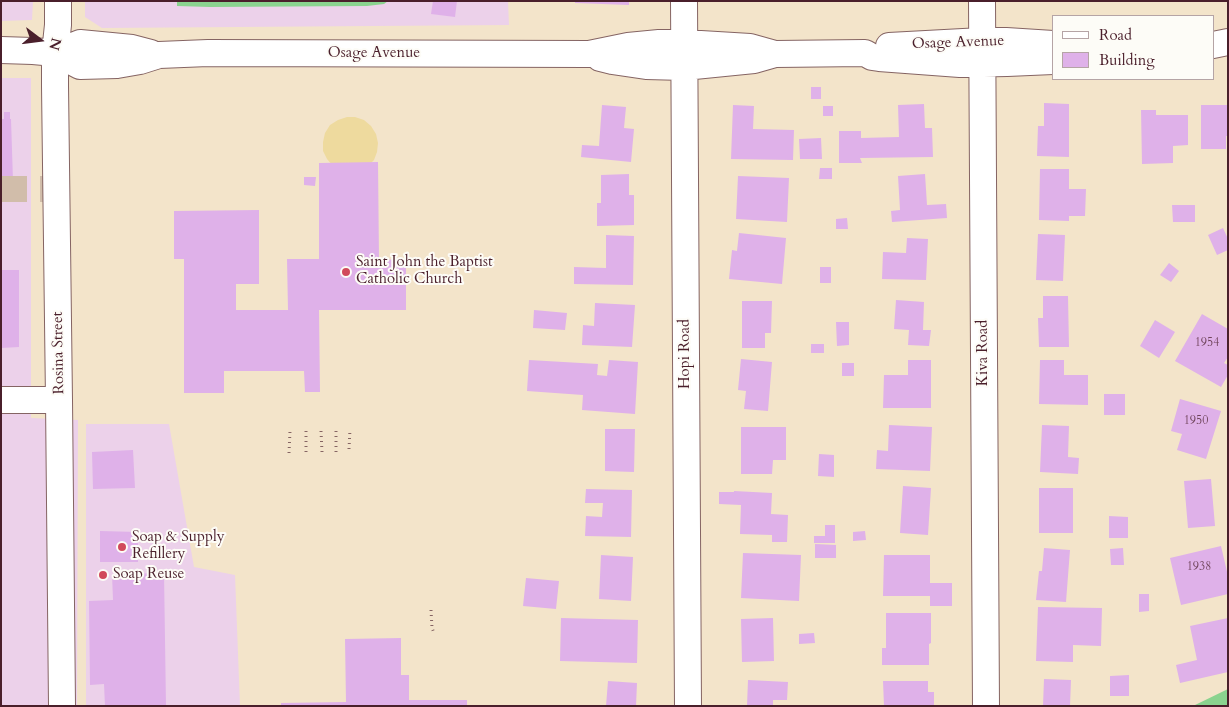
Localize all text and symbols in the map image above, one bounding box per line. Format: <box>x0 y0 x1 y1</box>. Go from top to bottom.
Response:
north arrow <box>15 15 65 65</box>
legend <box>1052 15 1214 80</box>
text: Road <box>1099 25 1132 45</box>
street label: Osage Avenue <box>912 32 1004 54</box>
text: N <box>44 36 66 52</box>
street label: Osage Avenue <box>328 45 420 63</box>
text: Building <box>1099 50 1155 70</box>
place label: Saint John the Baptist Catholic Church <box>356 254 493 289</box>
marker: Saint John the Baptist Catholic Church <box>340 266 352 278</box>
street label: Rosina Street <box>49 311 69 395</box>
street label: Hopi Road <box>677 319 695 389</box>
street label: Kiva Road <box>975 320 993 386</box>
house number: 1954 <box>1195 336 1219 350</box>
house number: 1950 <box>1184 414 1208 428</box>
place label: Soap & Supply Refillery <box>132 529 225 564</box>
marker: Soap & Supply Refillery <box>116 541 128 553</box>
house number: 1938 <box>1187 560 1211 574</box>
place label: Soap Reuse <box>113 566 184 584</box>
marker: Soap Reuse <box>97 569 109 581</box>

